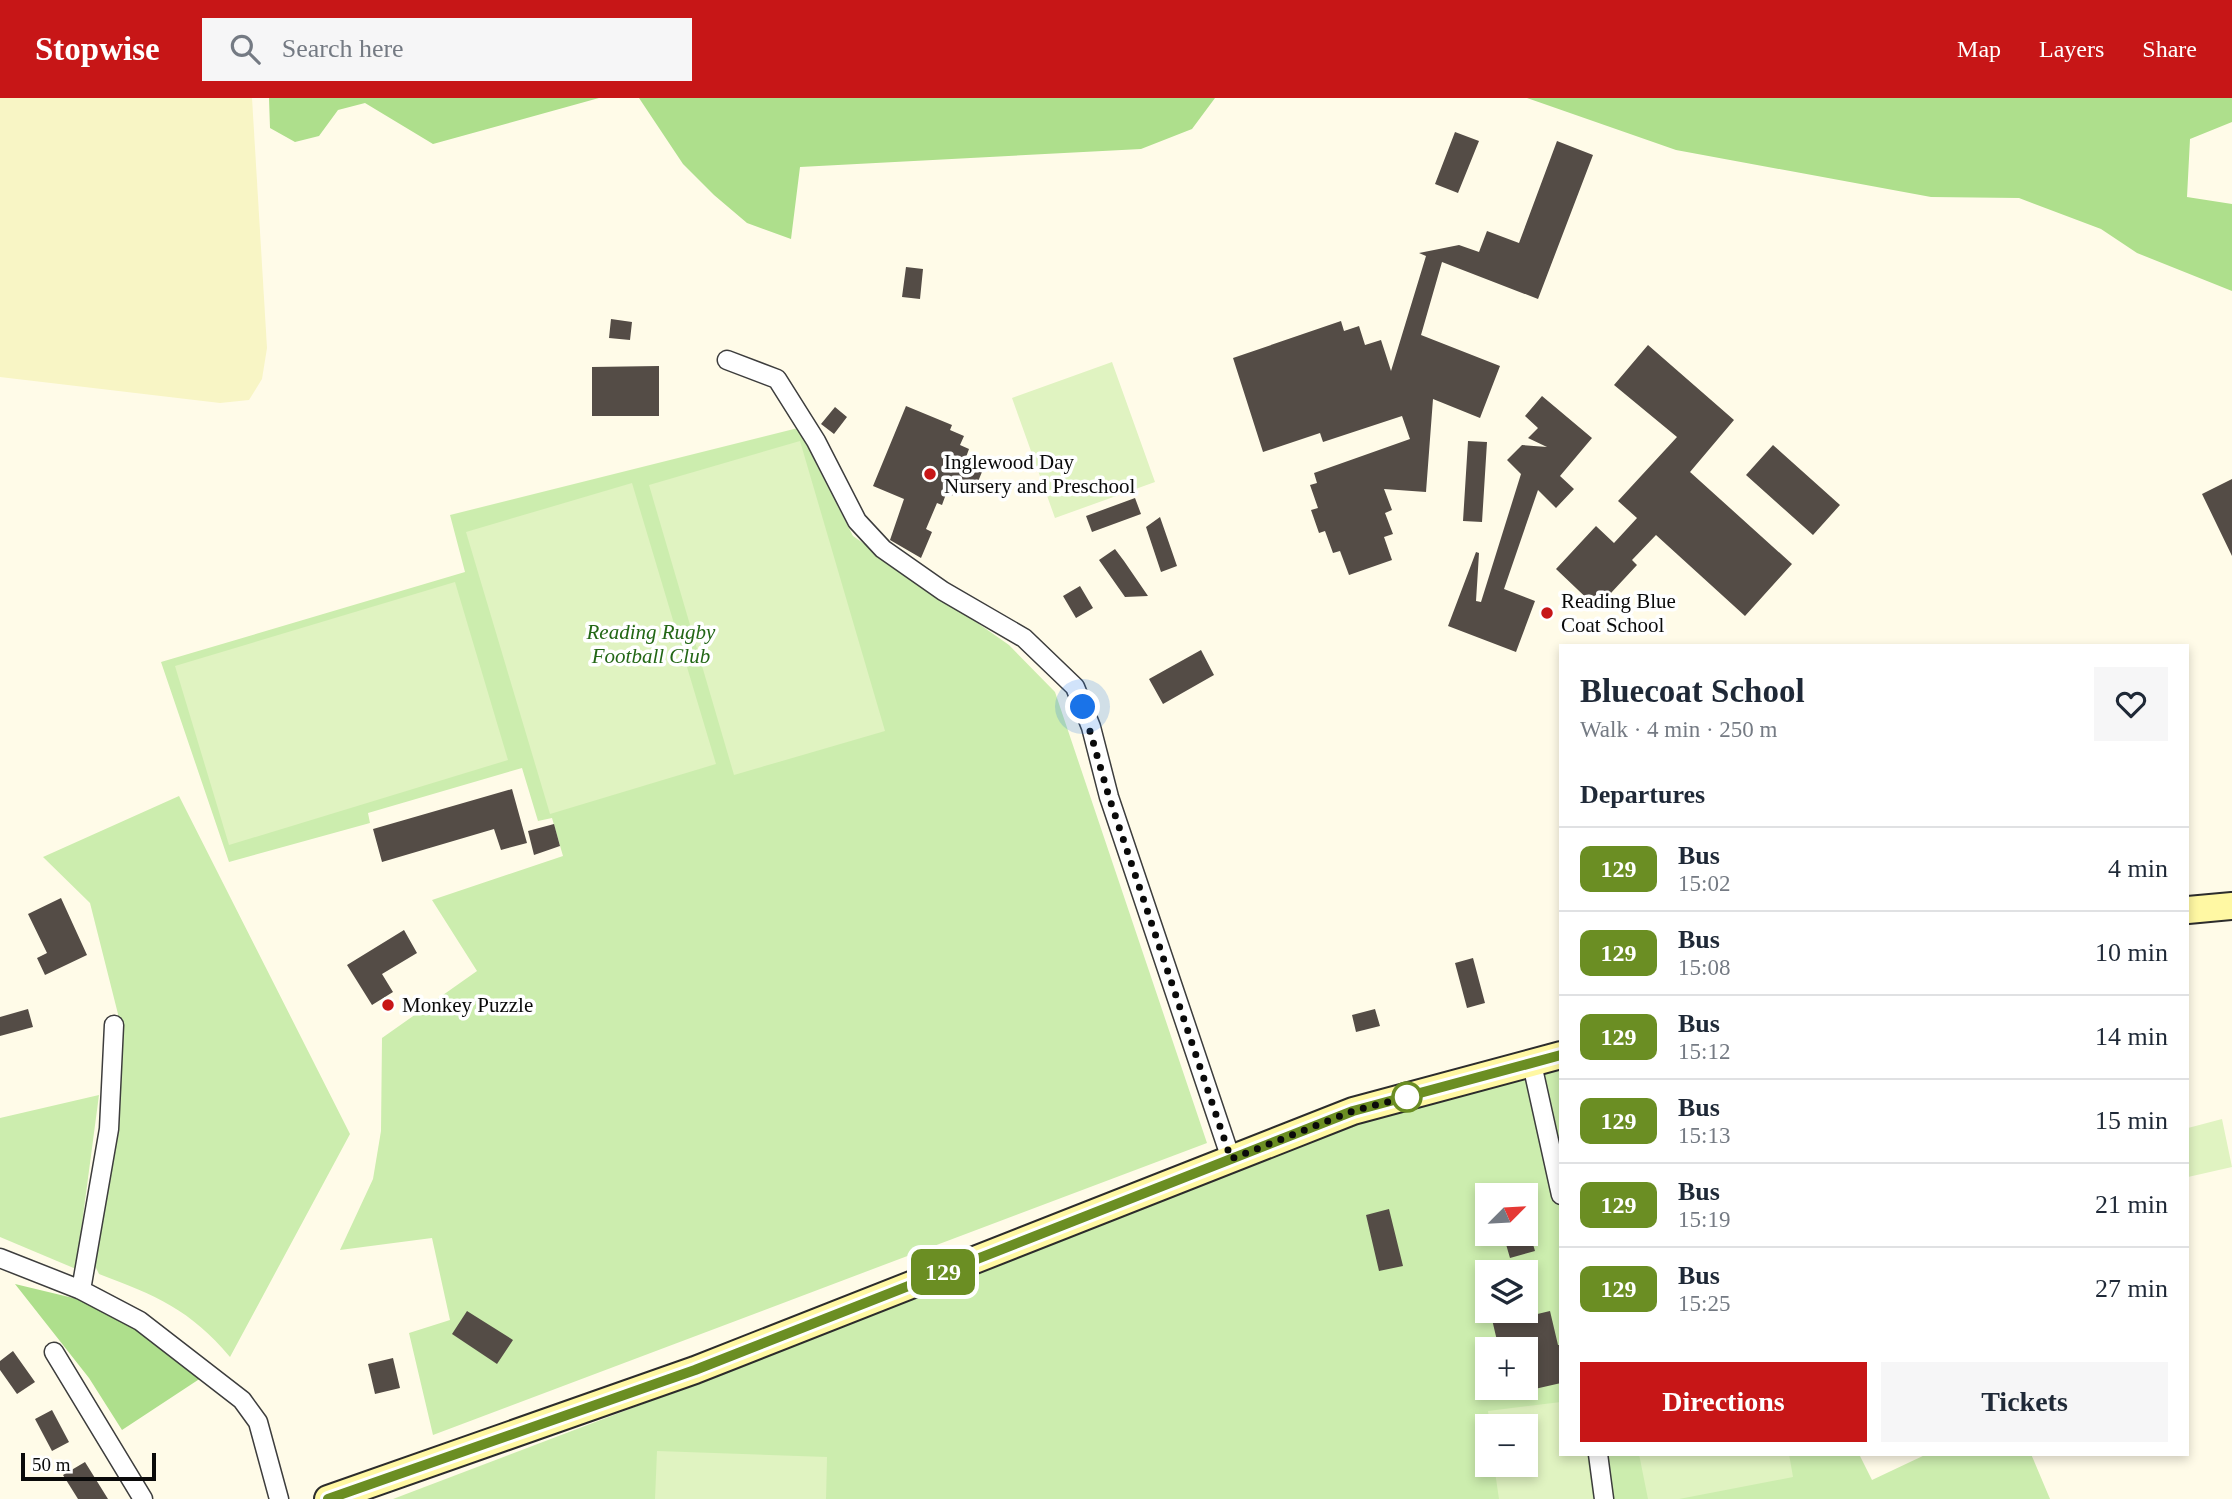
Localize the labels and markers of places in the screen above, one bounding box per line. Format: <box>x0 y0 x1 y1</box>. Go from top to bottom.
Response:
place label: Inglewood Day Nursery and Preschool <box>944 450 1135 498</box>
marker: Inglewood Day Nursery and Preschool <box>922 466 938 482</box>
place label: Reading Blue Coat School <box>1561 589 1676 637</box>
marker: Reading Blue Coat School <box>1539 605 1555 621</box>
place label: Monkey Puzzle <box>402 993 533 1017</box>
marker: Monkey Puzzle <box>380 997 396 1013</box>
unlabelled marker <box>1392 1082 1422 1112</box>

